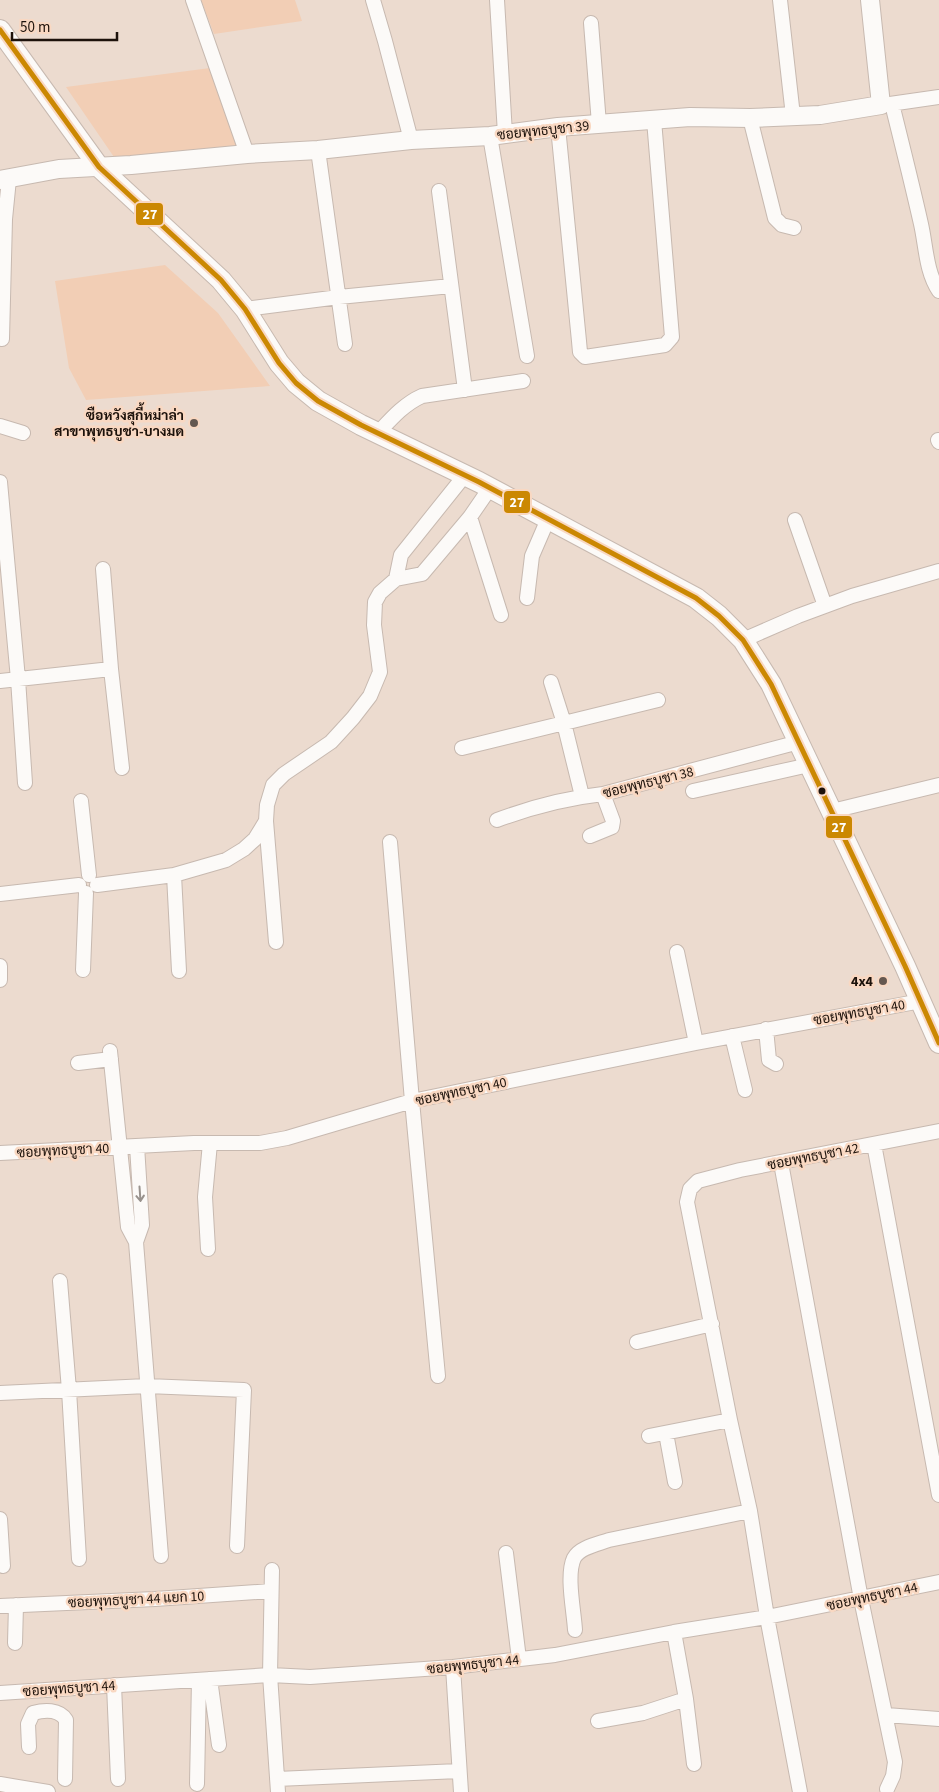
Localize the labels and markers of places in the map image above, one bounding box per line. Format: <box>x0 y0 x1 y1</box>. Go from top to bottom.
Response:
place label: ซือหวังสุกี้หม่าล่า สาขาพุทธบูชา-บางมด <box>54 402 184 442</box>
marker: ซือหวังสุกี้หม่าล่า สาขาพุทธบูชา-บางมด <box>188 417 200 429</box>
unlabelled marker <box>817 786 827 796</box>
place label: 4x4 <box>851 972 874 992</box>
marker: 4x4 <box>877 975 889 987</box>

